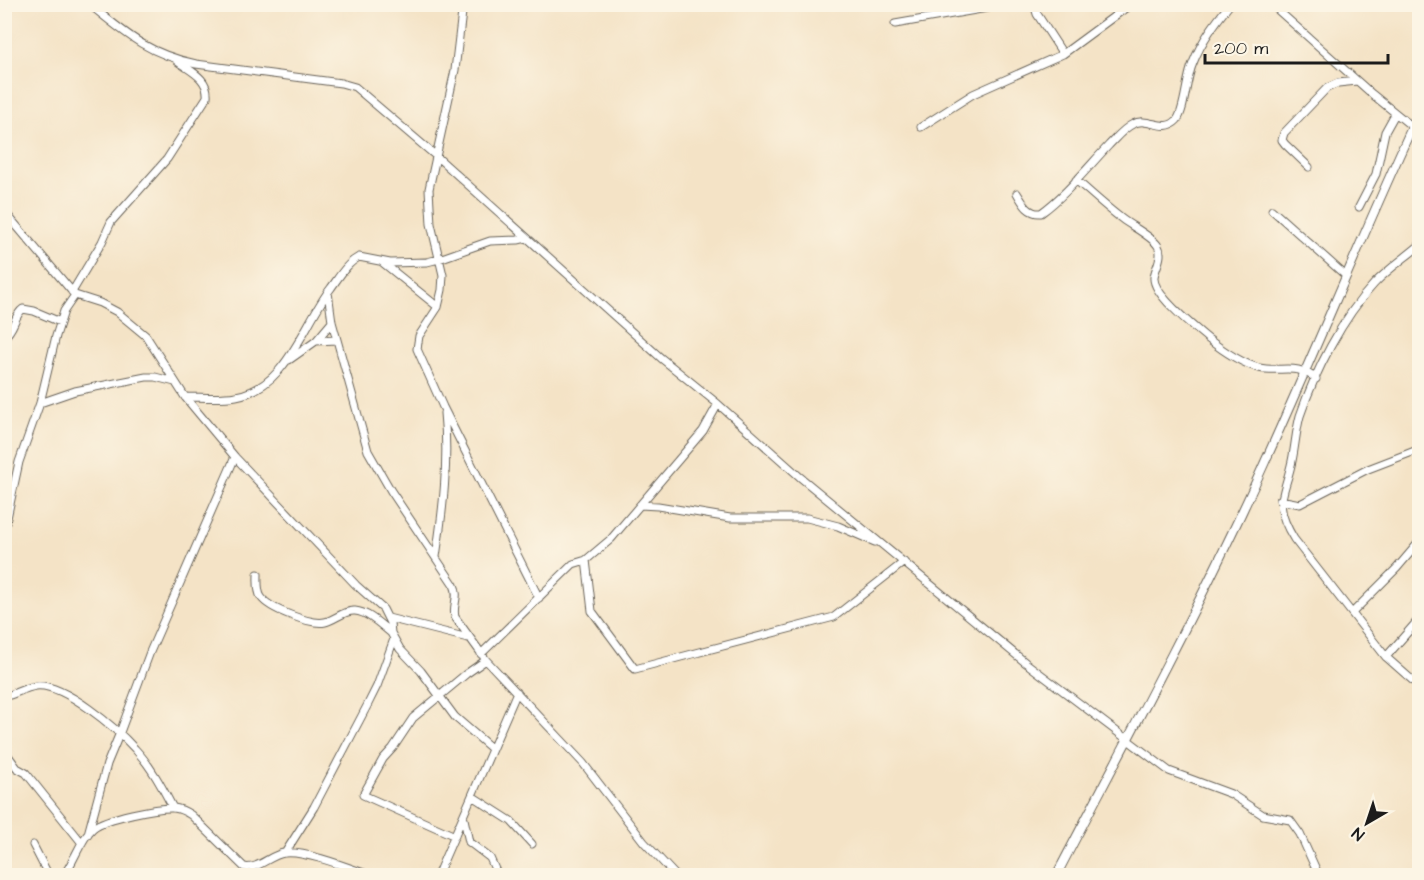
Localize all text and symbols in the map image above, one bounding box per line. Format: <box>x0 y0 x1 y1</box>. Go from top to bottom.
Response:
scale bar <box>1205 27 1388 65</box>
text: 200 m <box>1214 36 1268 61</box>
north arrow <box>1337 793 1397 853</box>
text: N <box>1347 822 1369 846</box>

